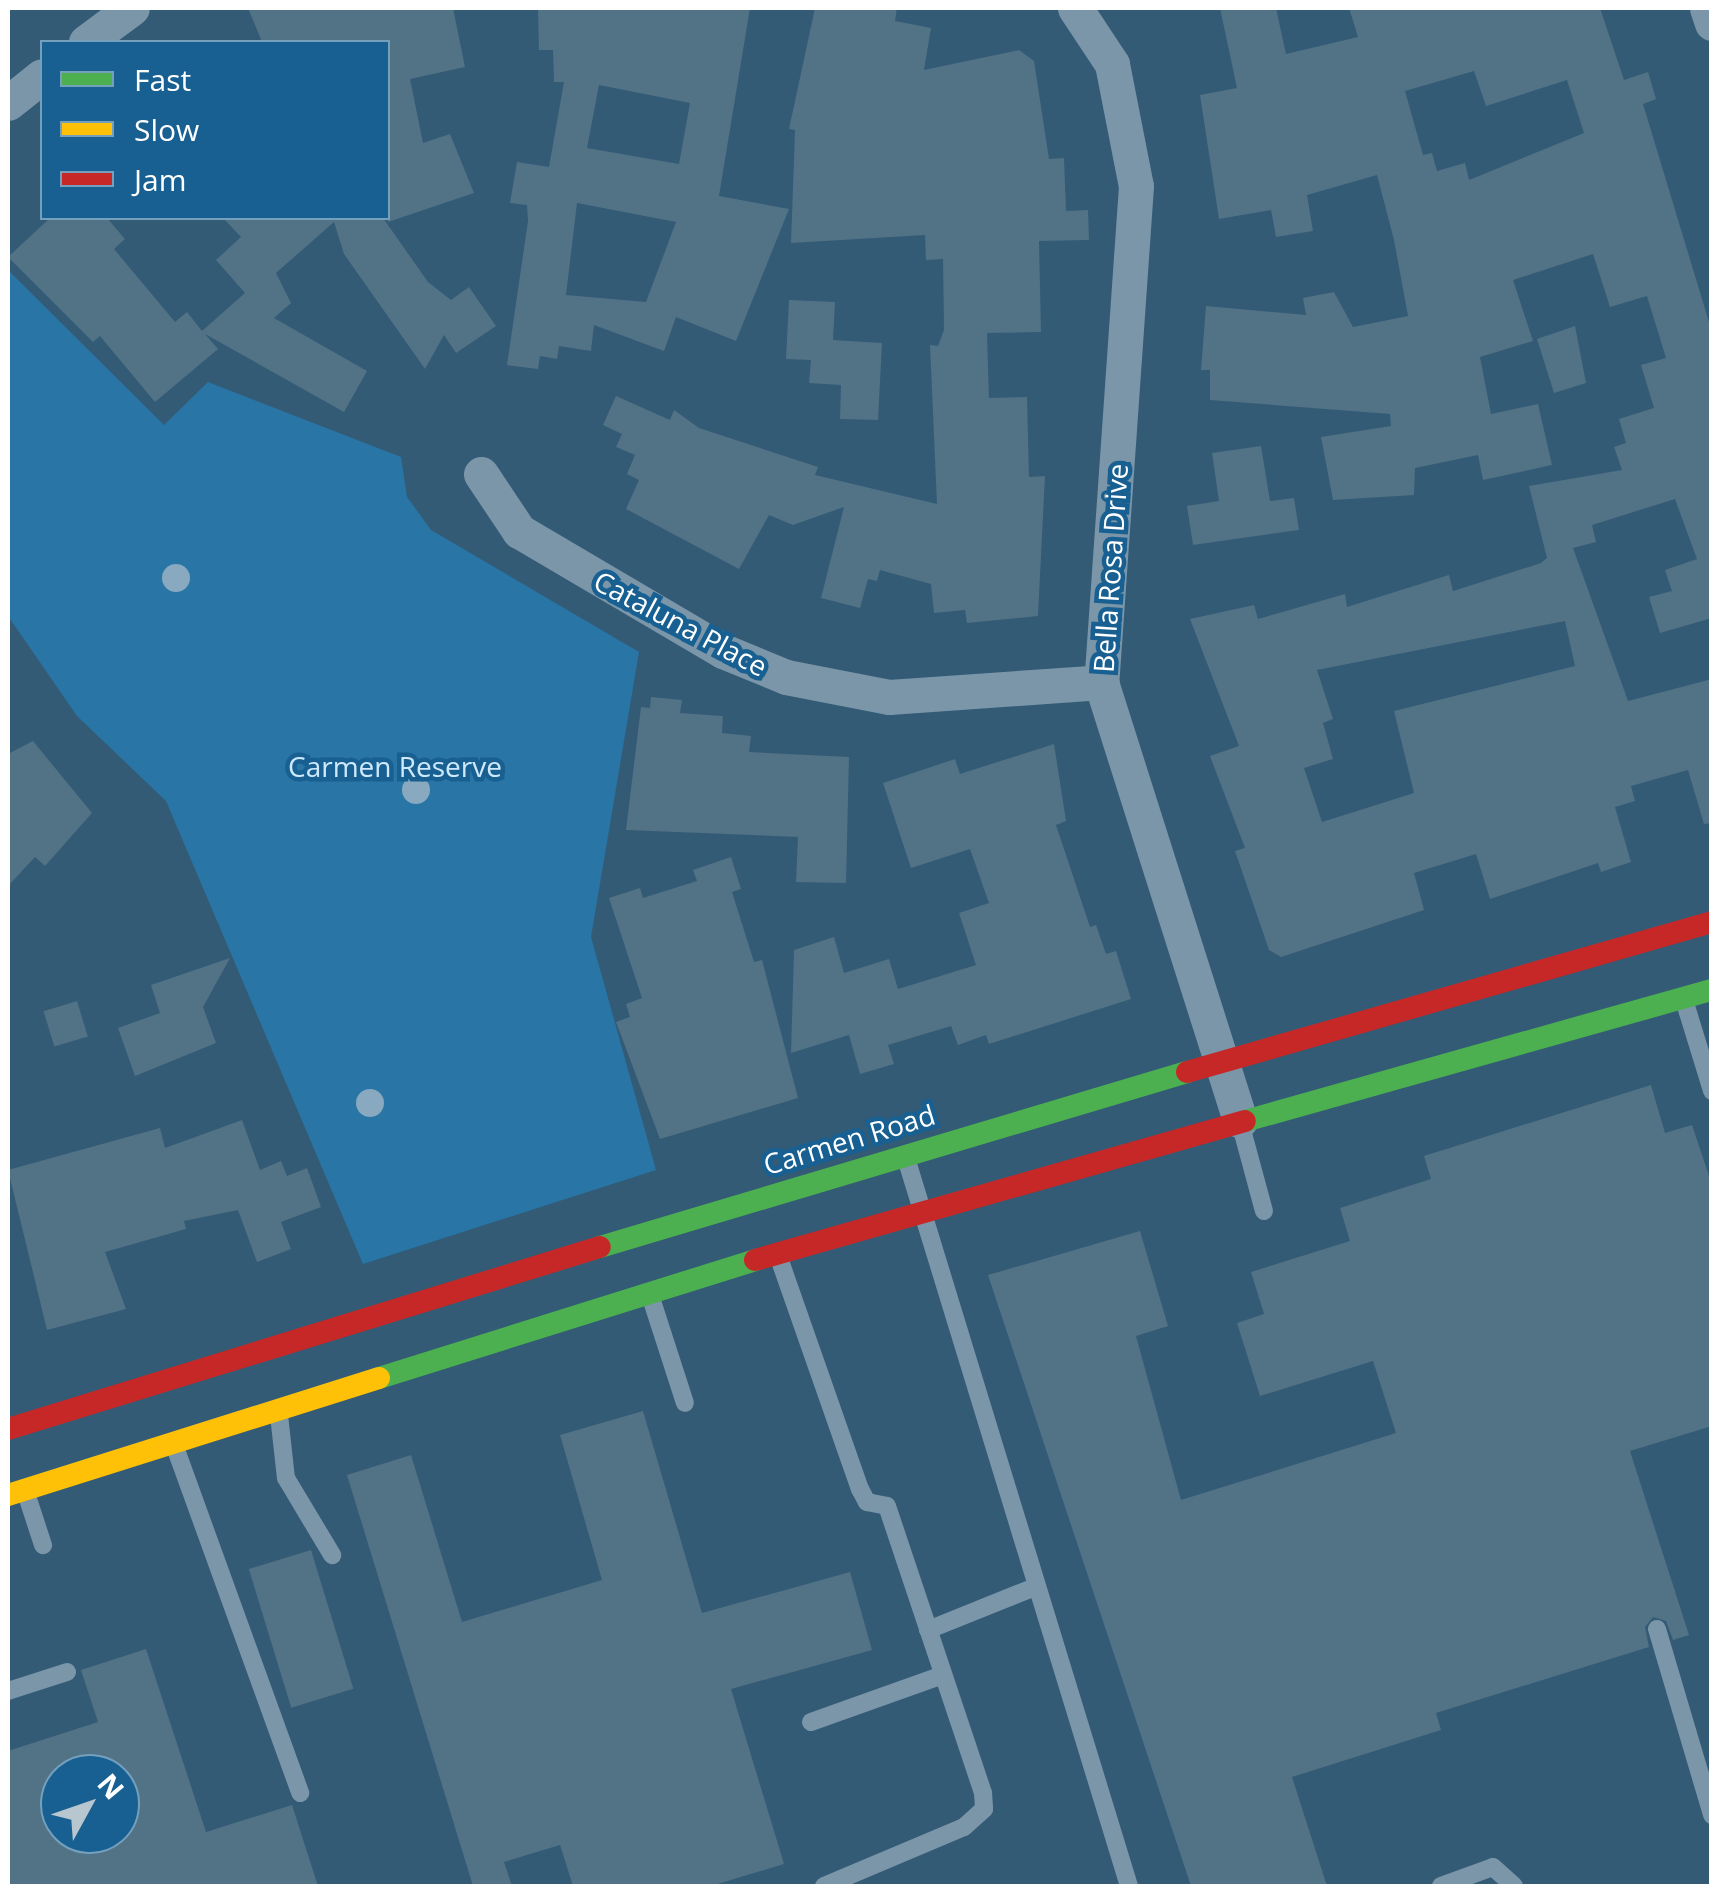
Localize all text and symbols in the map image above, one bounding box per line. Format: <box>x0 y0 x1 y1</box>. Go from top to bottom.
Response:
legend <box>40 40 390 220</box>
text: Fast <box>134 59 191 100</box>
text: Slow <box>134 109 199 150</box>
text: Jam <box>134 159 187 200</box>
street label: Bella Rosa Drive <box>1086 462 1134 674</box>
street label: Cataluna Place <box>589 563 773 683</box>
park label: Carmen Reserve <box>288 749 502 783</box>
street label: Carmen Road <box>759 1097 939 1181</box>
north arrow <box>40 1754 140 1854</box>
text: N <box>90 1765 133 1807</box>

